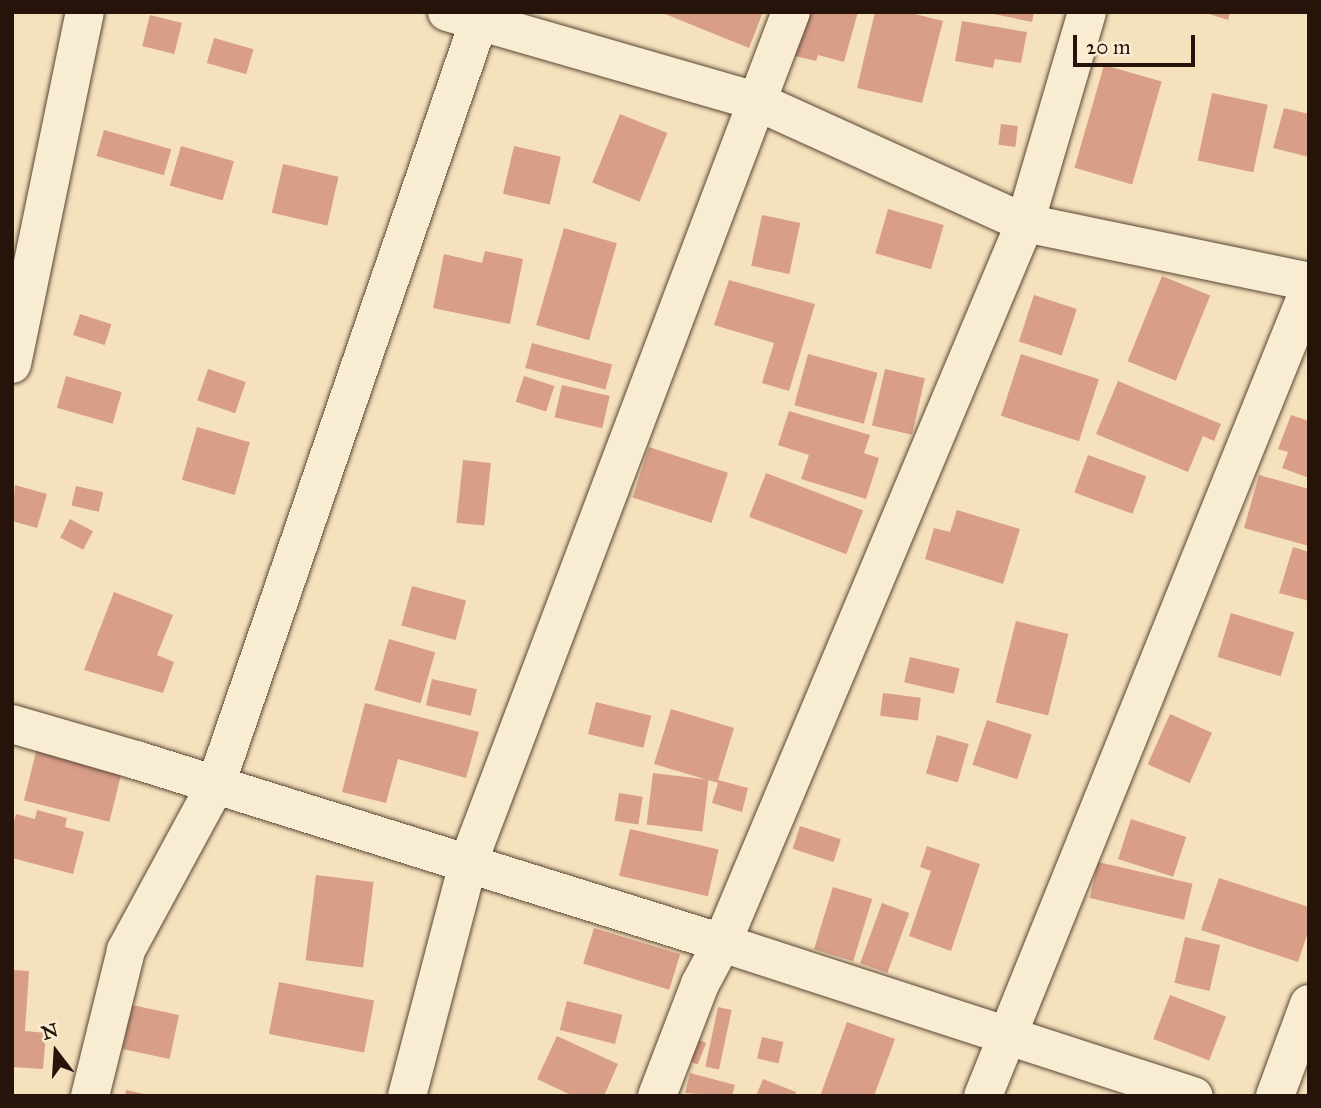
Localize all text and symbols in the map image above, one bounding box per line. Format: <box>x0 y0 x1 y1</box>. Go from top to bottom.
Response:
scale bar <box>1076 21 1198 65</box>
text: 20 m <box>1086 34 1131 60</box>
north arrow <box>21 1017 91 1087</box>
text: N <box>39 1018 61 1045</box>

